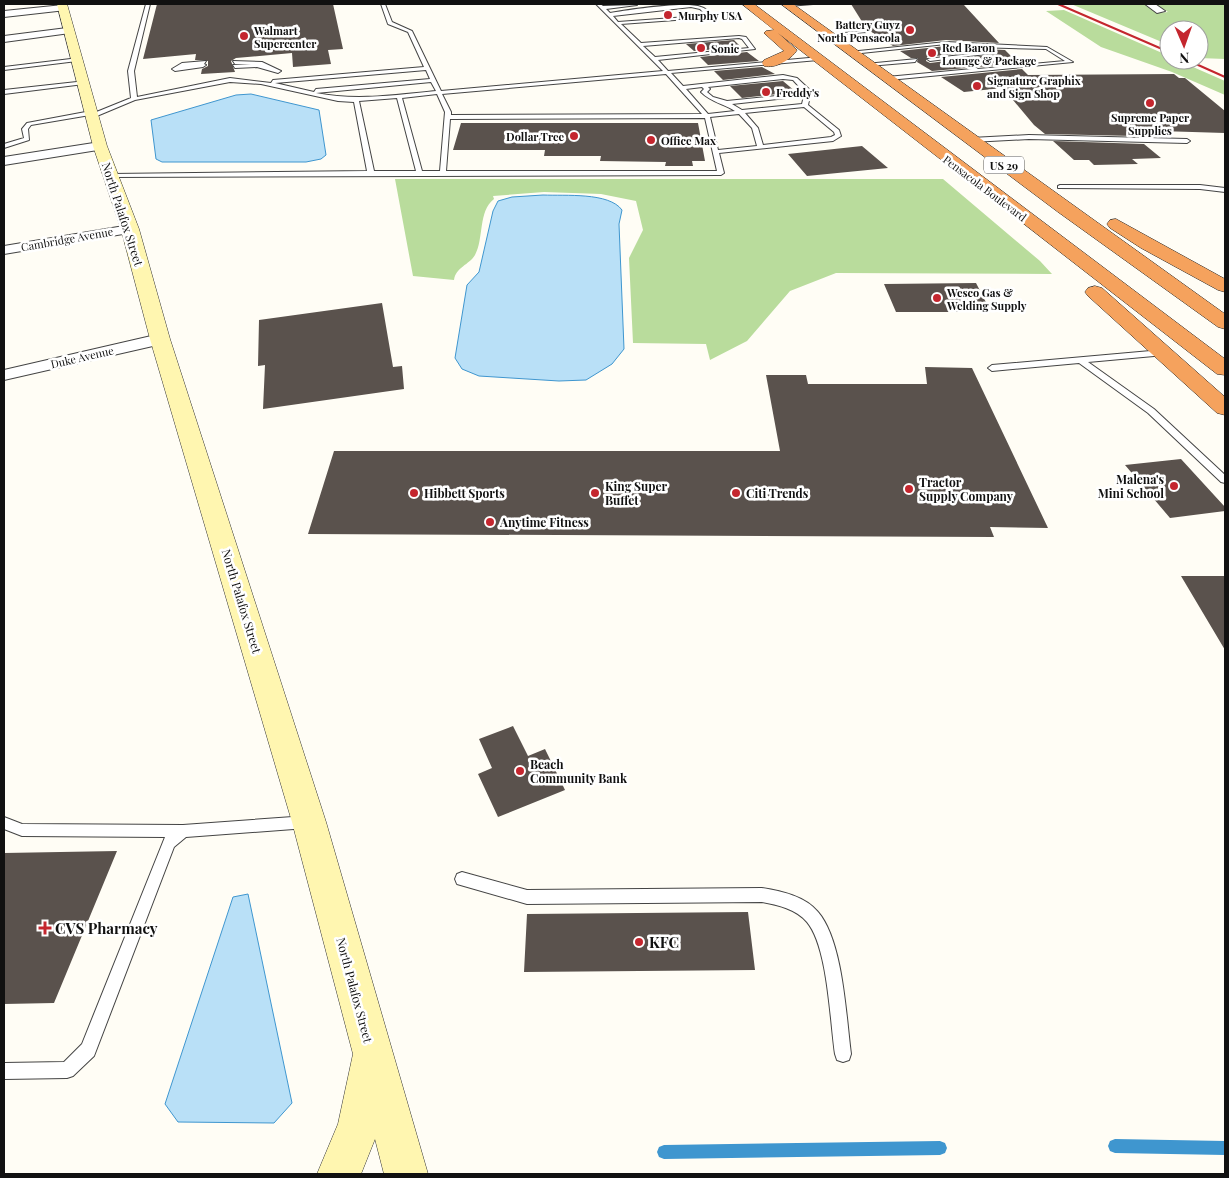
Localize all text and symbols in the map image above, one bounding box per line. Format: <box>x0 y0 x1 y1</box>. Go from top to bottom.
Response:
place label: Murphy USA <box>678 8 743 23</box>
marker: Murphy USA <box>662 9 674 21</box>
place label: Battery Guyz North Pensacola <box>817 17 900 45</box>
north arrow <box>1159 20 1209 70</box>
place label: Walmart Supercenter <box>253 23 317 51</box>
marker: Battery Guyz North Pensacola <box>904 24 916 36</box>
marker: Walmart Supercenter <box>238 30 250 42</box>
place label: Red Baron Lounge & Package <box>942 40 1037 68</box>
place label: Sonic <box>711 41 740 56</box>
marker: Sonic <box>695 42 707 54</box>
marker: Red Baron Lounge & Package <box>926 47 938 59</box>
text: N <box>1179 49 1190 68</box>
place label: Signature Graphix and Sign Shop <box>987 73 1081 101</box>
marker: Signature Graphix and Sign Shop <box>971 80 983 92</box>
place label: Freddy's <box>776 85 819 100</box>
marker: Freddy's <box>760 86 772 98</box>
marker: Supreme Paper Supplies <box>1144 97 1156 109</box>
place label: Supreme Paper Supplies <box>1111 110 1190 138</box>
place label: Dollar Tree <box>506 129 564 144</box>
marker: Dollar Tree <box>568 130 580 142</box>
place label: Office Max <box>661 133 716 148</box>
marker: Office Max <box>645 134 657 146</box>
street label: Pensacola Boulevard <box>940 152 1030 225</box>
road number: US 29 <box>984 156 1024 174</box>
street label: North Palafox Street <box>99 160 148 269</box>
street label: Cambridge Avenue <box>20 223 115 255</box>
place label: Wesco Gas & Welding Supply <box>946 285 1027 313</box>
marker: Wesco Gas & Welding Supply <box>931 292 943 304</box>
street label: Duke Avenue <box>49 342 115 372</box>
place label: Malena's Mini School <box>1098 471 1164 501</box>
place label: Tractor Supply Company <box>919 474 1014 504</box>
place label: King Super Buffet <box>605 478 668 508</box>
marker: Malena's Mini School <box>1168 480 1180 492</box>
marker: Tractor Supply Company <box>903 483 915 495</box>
place label: Hibbett Sports <box>424 485 505 501</box>
place label: Citi Trends <box>746 485 809 501</box>
marker: Hibbett Sports <box>408 487 420 499</box>
marker: King Super Buffet <box>589 487 601 499</box>
marker: Citi Trends <box>730 487 742 499</box>
place label: Anytime Fitness <box>499 514 589 530</box>
marker: Anytime Fitness <box>484 516 496 528</box>
street label: North Palafox Street <box>219 547 266 656</box>
place label: Beach Community Bank <box>530 756 628 786</box>
marker: Beach Community Bank <box>514 765 526 777</box>
place label: CVS Pharmacy <box>55 918 158 938</box>
marker: CVS Pharmacy <box>39 922 51 934</box>
place label: KFC <box>649 932 679 952</box>
street label: North Palafox Street <box>333 936 377 1045</box>
marker: KFC <box>633 936 645 948</box>

